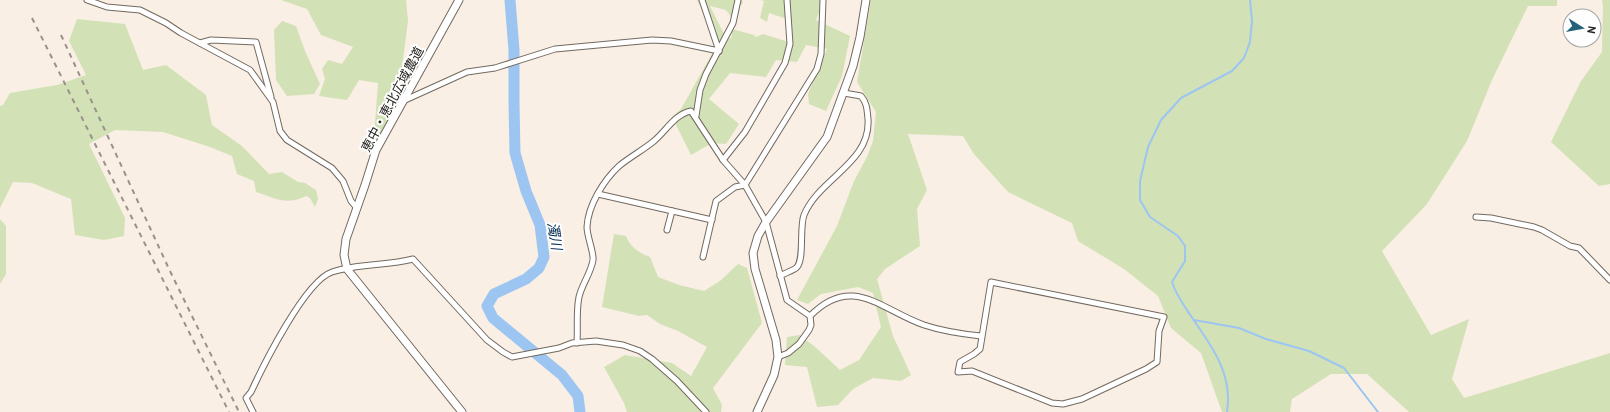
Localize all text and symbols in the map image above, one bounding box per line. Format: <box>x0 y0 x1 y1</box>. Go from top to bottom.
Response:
north arrow <box>1562 8 1602 48</box>
text: N <box>1584 25 1599 35</box>
street label: 恵中・恵北広域農道 <box>357 44 427 155</box>
water label: 濁川 <box>544 221 566 253</box>

